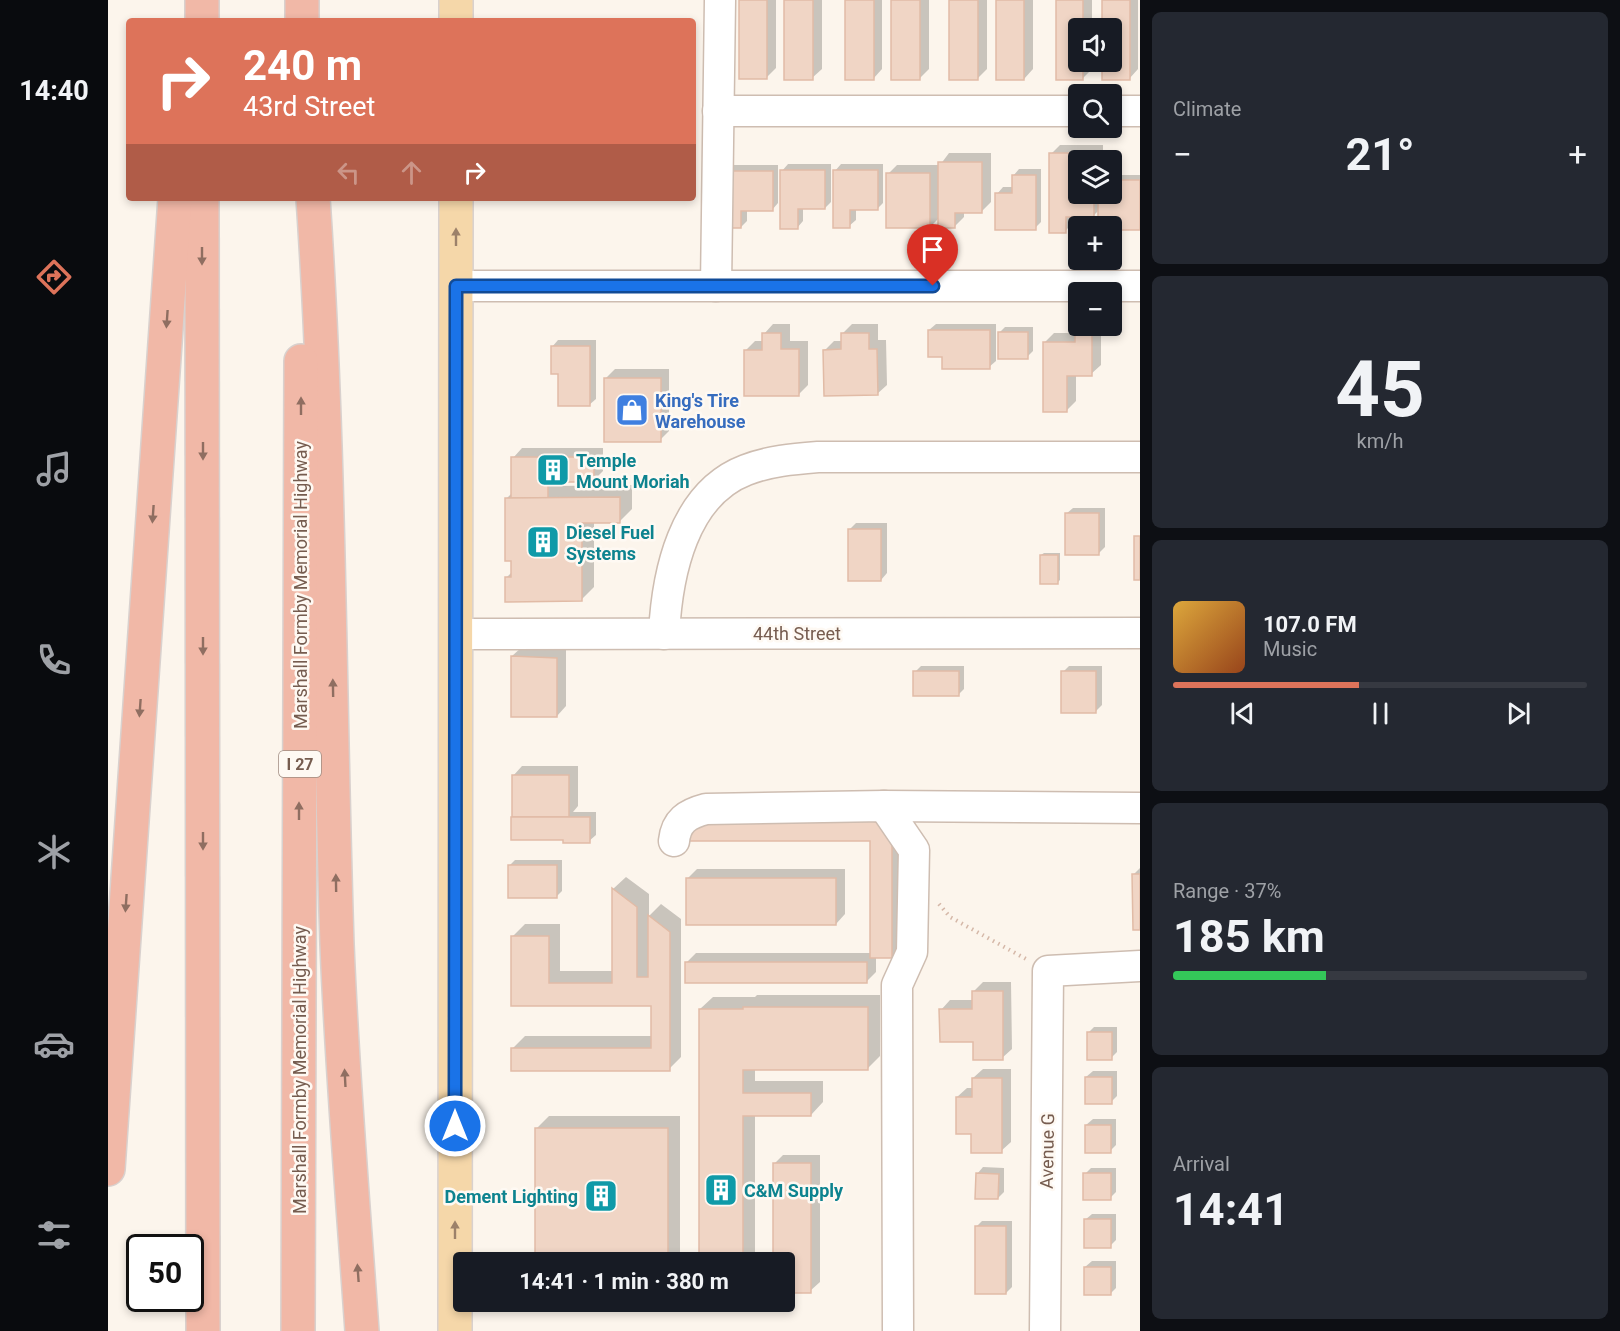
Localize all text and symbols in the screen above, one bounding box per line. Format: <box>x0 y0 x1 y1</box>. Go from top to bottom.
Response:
map controls <box>1068 18 1122 336</box>
button: sound <box>1068 18 1122 72</box>
text: 240 m <box>243 41 362 90</box>
icon: right <box>144 42 222 120</box>
text: 14:40 <box>19 75 89 107</box>
button: search <box>1068 84 1122 138</box>
text: 43rd Street <box>243 91 375 123</box>
text: Climate <box>1173 97 1241 121</box>
text: 21° <box>1345 128 1415 181</box>
text: − <box>1173 135 1192 174</box>
text: + <box>1568 135 1587 174</box>
button: layers <box>1068 150 1122 204</box>
icon: left <box>332 156 365 189</box>
icon: ahead <box>395 156 428 189</box>
icon: right <box>458 156 491 189</box>
button: + <box>1068 216 1122 270</box>
pin <box>907 224 958 286</box>
one-way arrow <box>451 228 461 247</box>
icon: arrive <box>916 233 949 266</box>
one-way arrow <box>197 247 207 266</box>
icon: directions <box>33 256 75 298</box>
button: − <box>1068 282 1122 336</box>
one-way arrow <box>162 310 171 329</box>
text: 45 <box>1335 344 1425 435</box>
place label: King's Tire Warehouse <box>655 390 746 432</box>
shop icon: King's Tire Warehouse <box>614 392 650 428</box>
one-way arrow <box>296 396 306 415</box>
text: km/h <box>1357 429 1403 453</box>
street label: Marshall Formby Memorial Highway <box>290 440 311 729</box>
one-way arrow <box>198 442 208 461</box>
icon: music <box>33 448 75 490</box>
place label: Temple Mount Moriah <box>576 450 690 492</box>
building icon: Temple Mount Moriah <box>535 452 571 488</box>
one-way arrow <box>148 504 158 523</box>
place label: Diesel Fuel Systems <box>566 522 655 564</box>
building icon: Diesel Fuel Systems <box>525 524 561 560</box>
text: 107.0 FM <box>1263 612 1357 637</box>
street label: 44th Street <box>753 623 841 644</box>
one-way arrow <box>198 637 208 656</box>
text: Music <box>1263 637 1317 661</box>
icon: phone <box>33 639 75 681</box>
one-way arrow <box>328 679 337 698</box>
icon: previous <box>1226 697 1259 730</box>
icon: pause <box>1364 697 1397 730</box>
icon: next <box>1502 697 1535 730</box>
one-way arrow <box>135 699 144 718</box>
road number: I 27 <box>279 751 321 777</box>
one-way arrow <box>294 801 304 820</box>
icon: climate <box>33 831 75 873</box>
one-way arrow <box>198 832 208 851</box>
one-way arrow <box>332 874 341 893</box>
text: Range · 37% <box>1173 879 1281 903</box>
one-way arrow <box>122 893 131 912</box>
text: 185 km <box>1173 910 1325 963</box>
street label: Marshall Formby Memorial Highway <box>289 925 310 1214</box>
icon: car <box>33 1023 75 1065</box>
one-way arrow <box>341 1069 350 1088</box>
position arrow <box>423 1094 487 1158</box>
street label: Avenue G <box>1036 1113 1058 1189</box>
text: Arrival <box>1173 1152 1230 1176</box>
building icon: C&M Supply <box>703 1172 739 1208</box>
building icon: Dement Lighting <box>583 1178 619 1214</box>
place label: C&M Supply <box>744 1180 844 1201</box>
text: 14:41 <box>1173 1183 1289 1236</box>
place label: Dement Lighting <box>445 1186 578 1207</box>
icon: filters <box>33 1214 75 1256</box>
one-way arrow <box>450 1221 460 1240</box>
speed limit sign: 50 <box>126 1234 204 1312</box>
one-way arrow <box>353 1263 363 1282</box>
text: 14:41 · 1 min · 380 m <box>519 1269 729 1294</box>

